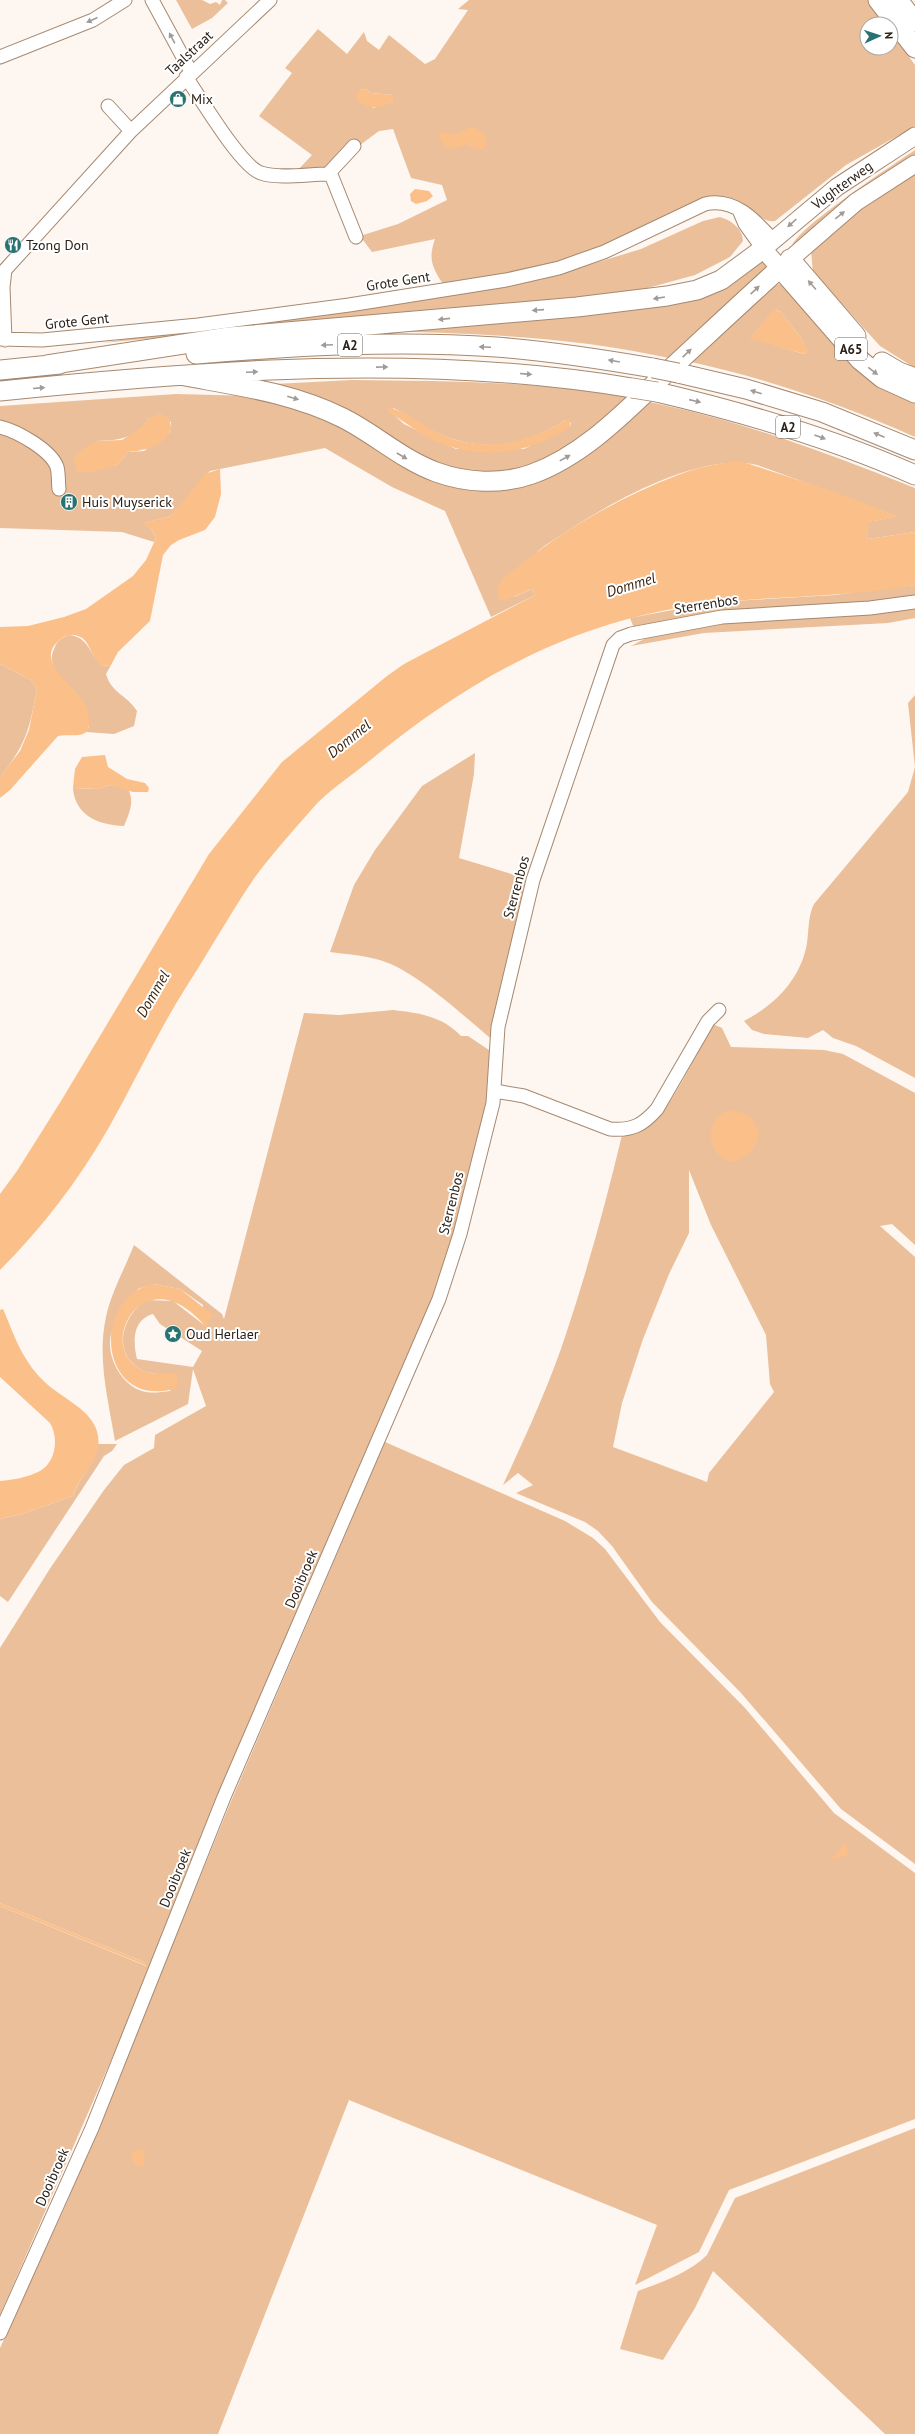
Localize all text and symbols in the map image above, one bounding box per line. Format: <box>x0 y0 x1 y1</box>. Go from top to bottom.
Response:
north arrow <box>859 16 899 56</box>
one-way arrow <box>86 17 97 23</box>
street label: Taalstraat <box>162 26 217 79</box>
text: N <box>882 31 896 39</box>
one-way arrow <box>169 33 176 44</box>
shop icon: Mix <box>168 89 188 109</box>
place label: Mix <box>191 90 213 108</box>
street label: Vughterweg <box>807 157 876 214</box>
one-way arrow <box>834 211 845 219</box>
one-way arrow <box>787 218 797 228</box>
restaurant icon: Tzong Don <box>3 235 23 255</box>
place label: Tzong Don <box>26 236 89 254</box>
street label: Grote Gent <box>365 267 431 295</box>
one-way arrow <box>807 279 816 290</box>
one-way arrow <box>750 285 761 294</box>
one-way arrow <box>653 295 665 301</box>
one-way arrow <box>532 307 544 314</box>
street label: Grote Gent <box>44 309 110 333</box>
one-way arrow <box>438 315 450 322</box>
road number: A2 <box>338 334 362 356</box>
road number: A65 <box>835 338 867 360</box>
one-way arrow <box>321 342 333 349</box>
one-way arrow <box>479 343 491 350</box>
one-way arrow <box>682 349 692 358</box>
one-way arrow <box>608 358 621 364</box>
one-way arrow <box>376 364 389 370</box>
one-way arrow <box>868 367 879 376</box>
one-way arrow <box>246 368 258 375</box>
one-way arrow <box>520 371 532 377</box>
one-way arrow <box>33 384 45 391</box>
one-way arrow <box>750 389 762 395</box>
one-way arrow <box>288 395 300 401</box>
one-way arrow <box>689 399 701 405</box>
road number: A2 <box>776 416 800 438</box>
one-way arrow <box>873 432 885 438</box>
one-way arrow <box>814 435 826 441</box>
one-way arrow <box>396 453 408 460</box>
one-way arrow <box>559 455 571 461</box>
building icon: Huis Muyserick <box>59 492 79 512</box>
place label: Huis Muyserick <box>82 493 172 511</box>
water label: Dommel <box>604 568 658 601</box>
street label: Sterrenbos <box>673 590 739 618</box>
water label: Dommel <box>323 715 374 762</box>
street label: Sterrenbos <box>499 853 533 920</box>
water label: Dommel <box>132 967 173 1020</box>
street label: Sterrenbos <box>434 1169 468 1236</box>
place icon: Oud Herlaer <box>163 1324 183 1344</box>
place label: Oud Herlaer <box>186 1325 259 1343</box>
street label: Dooibroek <box>281 1547 321 1611</box>
street label: Dooibroek <box>155 1846 195 1910</box>
street label: Dooibroek <box>31 2145 73 2209</box>

